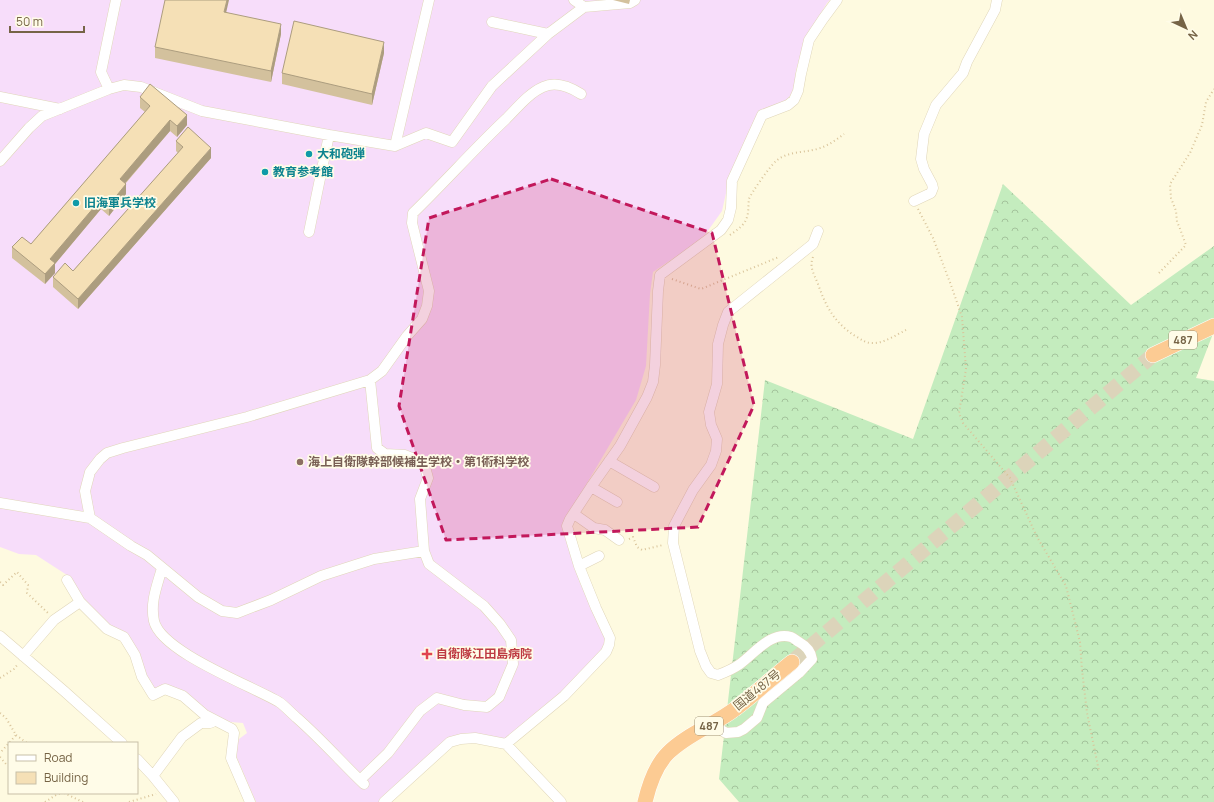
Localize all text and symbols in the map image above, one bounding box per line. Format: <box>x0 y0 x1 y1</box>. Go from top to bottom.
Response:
scale bar <box>10 8 84 34</box>
north arrow <box>1166 8 1206 48</box>
text: 50 m <box>16 13 43 30</box>
text: N <box>1185 27 1201 44</box>
place label: 大和砲弾 <box>317 145 365 162</box>
marker: 大和砲弾 <box>304 149 314 159</box>
place label: 教育参考館 <box>273 163 333 180</box>
marker: 教育参考館 <box>260 167 270 177</box>
place label: 旧海軍兵学校 <box>84 194 156 211</box>
marker: 旧海軍兵学校 <box>71 198 81 208</box>
road number: 487 <box>1169 331 1197 349</box>
place label: 海上自衛隊幹部候補生学校・第1術科学校 <box>308 453 529 470</box>
marker: 海上自衛隊幹部候補生学校・第1術科学校 <box>295 457 305 467</box>
place label: 自衛隊江田島病院 <box>436 645 532 662</box>
marker: 自衛隊江田島病院 <box>421 648 433 660</box>
street label: 国道487号 <box>730 665 784 714</box>
road number: 487 <box>695 717 723 735</box>
legend <box>8 742 138 794</box>
text: Road <box>44 749 72 766</box>
text: Building <box>44 769 88 786</box>

